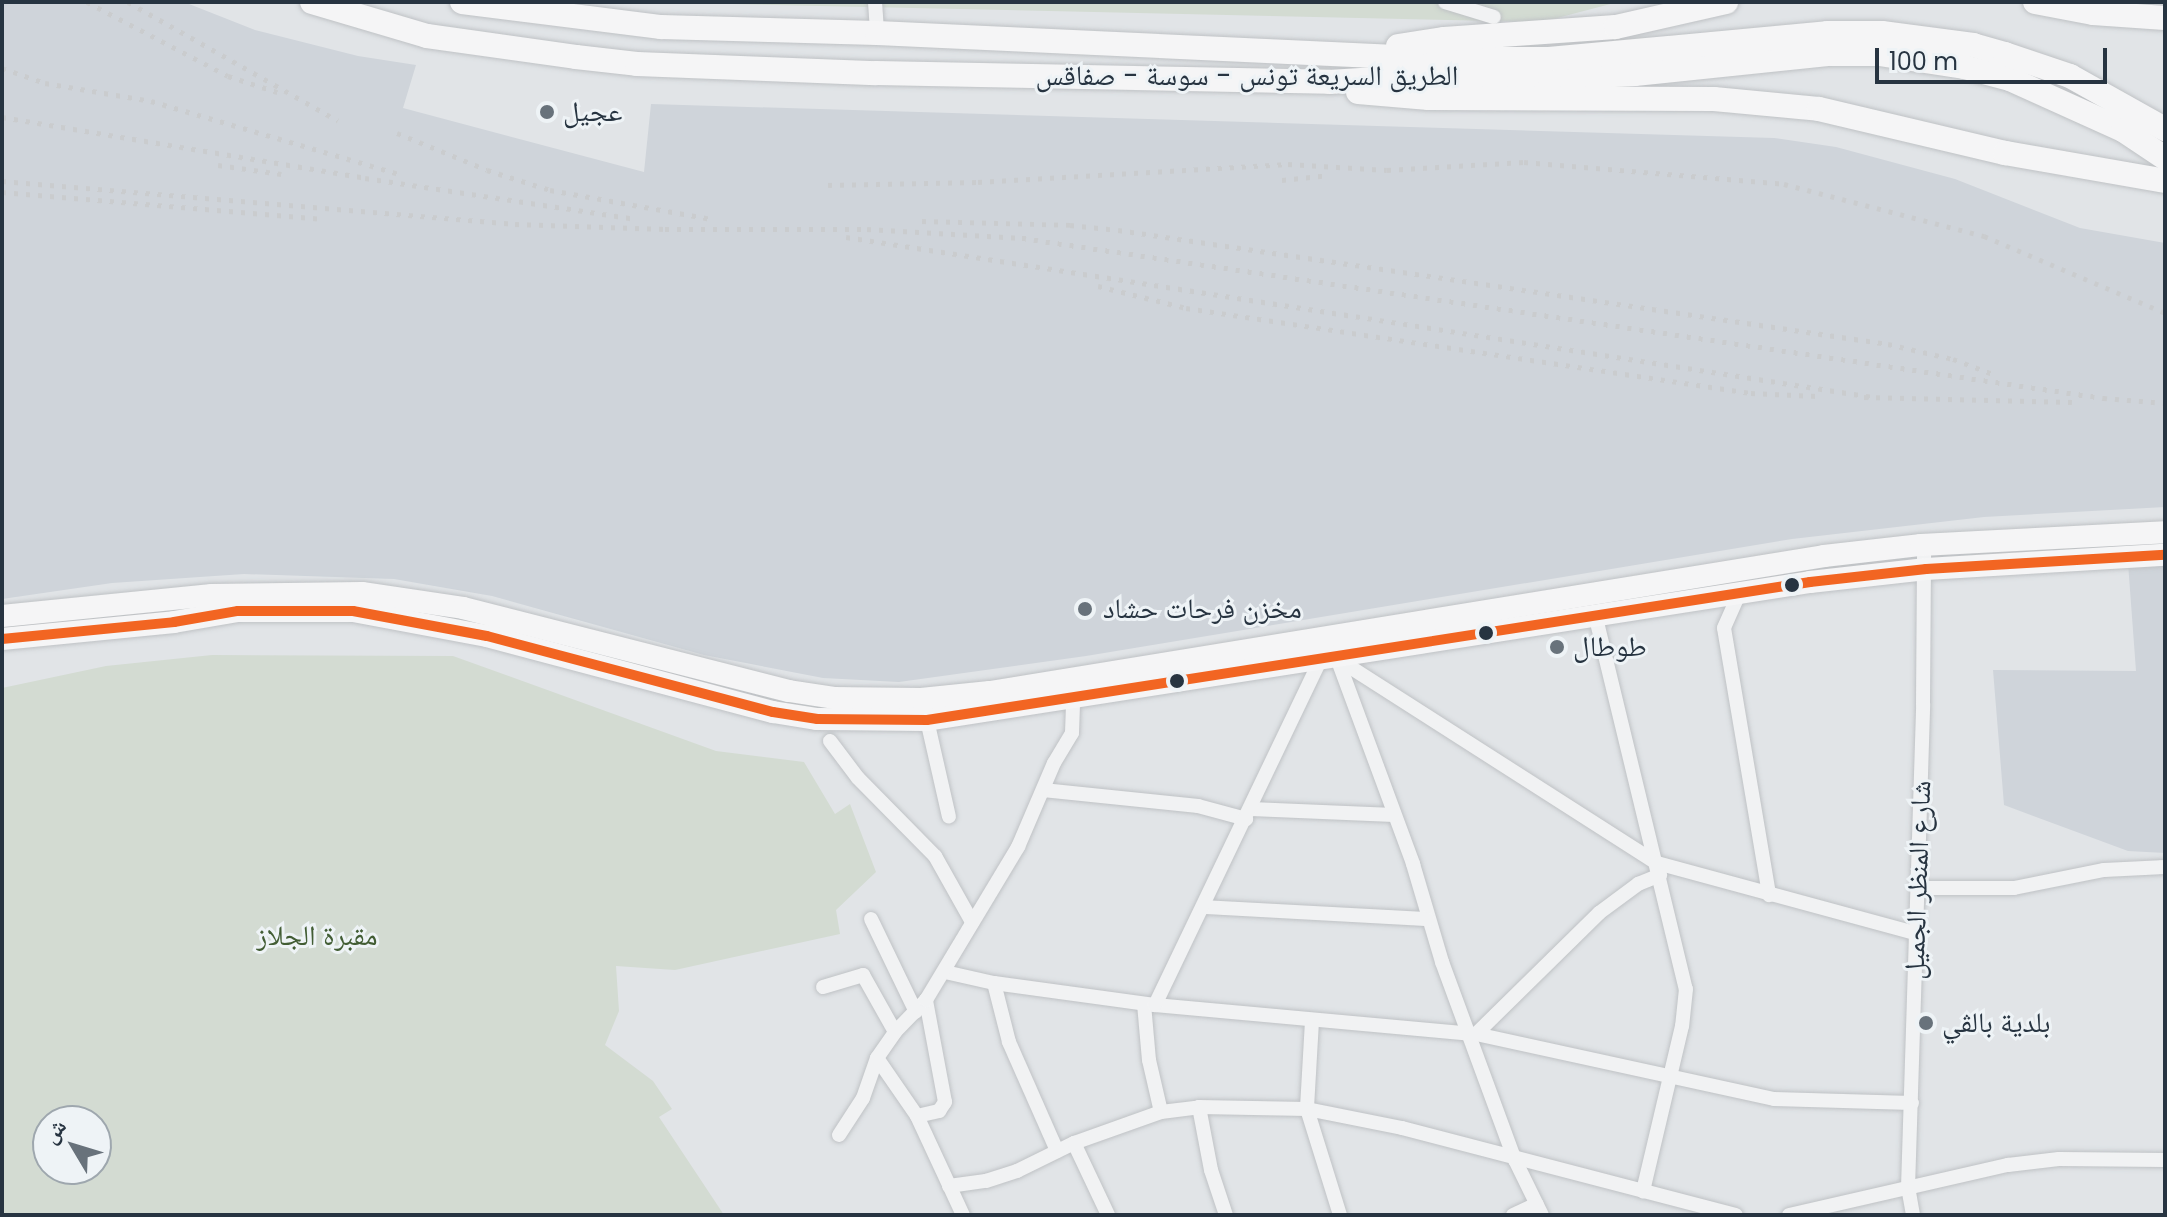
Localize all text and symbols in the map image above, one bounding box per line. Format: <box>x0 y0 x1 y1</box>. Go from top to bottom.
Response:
scale bar <box>1879 32 2111 82</box>
text: 100 m <box>1889 45 1958 78</box>
street label: الطريق السريعة تونس - سوسة - صفاقس <box>1036 59 1458 93</box>
place label: عجيل <box>563 95 622 129</box>
marker: عجيل <box>538 103 556 121</box>
unlabelled marker <box>1784 577 1800 593</box>
place label: مخزن فرحات حشاد <box>1103 592 1302 626</box>
marker: مخزن فرحات حشاد <box>1074 598 1096 620</box>
unlabelled marker <box>1478 625 1494 641</box>
place label: طوطال <box>1573 630 1647 664</box>
marker: طوطال <box>1548 638 1566 656</box>
unlabelled marker <box>1169 673 1185 689</box>
street label: شارع المنظر الجميل <box>1898 780 1938 980</box>
park label: مقبرة الجلاز <box>256 919 378 953</box>
place label: بلدية بالڤي <box>1942 1006 2050 1040</box>
marker: بلدية بالڤي <box>1917 1014 1935 1032</box>
north arrow <box>32 1105 112 1185</box>
text: ش <box>35 1112 74 1150</box>

